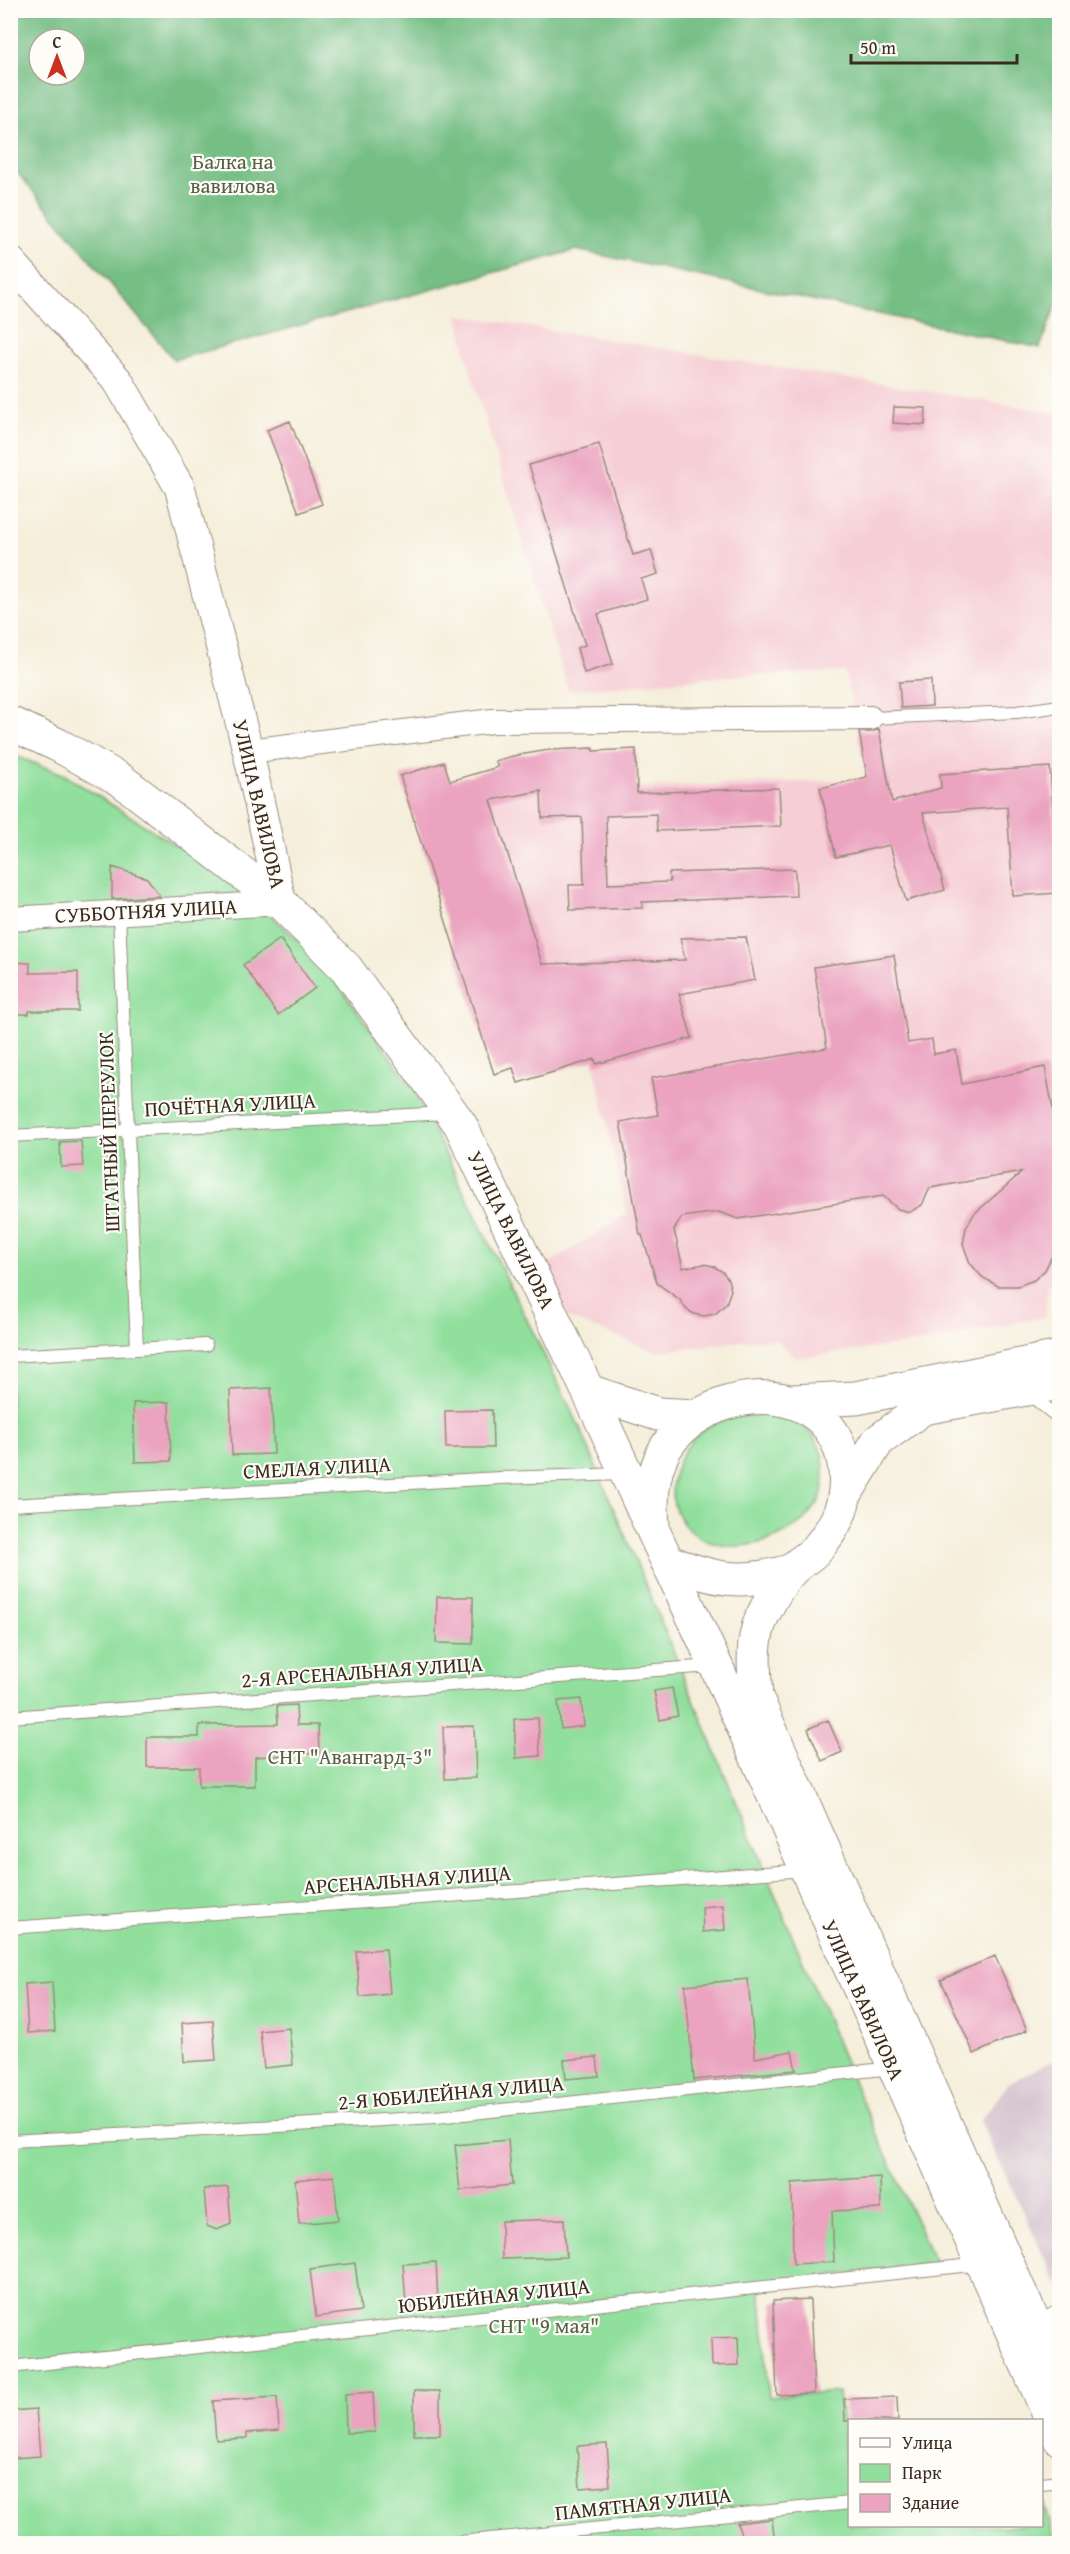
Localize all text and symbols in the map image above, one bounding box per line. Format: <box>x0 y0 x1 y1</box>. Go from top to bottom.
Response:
north arrow <box>27 27 87 87</box>
scale bar <box>851 27 1018 65</box>
text: С <box>52 30 62 54</box>
text: 50 m <box>860 34 896 61</box>
park label: Балка на вавилова <box>190 146 276 201</box>
street label: УЛИЦА ВАВИЛОВА <box>225 716 294 892</box>
street label: СУББОТНЯЯ УЛИЦА <box>54 890 238 931</box>
street label: ШТАТНЫЙ ПЕРЕУЛОК <box>90 1031 127 1233</box>
street label: ПОЧЁТНАЯ УЛИЦА <box>143 1085 317 1124</box>
street label: УЛИЦА ВАВИЛОВА <box>460 1145 563 1314</box>
street label: СМЕЛАЯ УЛИЦА <box>242 1448 392 1487</box>
street label: 2-Я АРСЕНАЛЬНАЯ УЛИЦА <box>240 1648 484 1695</box>
park label: СНТ "Авангард-3" <box>268 1741 432 1772</box>
street label: АРСЕНАЛЬНАЯ УЛИЦА <box>302 1857 512 1902</box>
street label: УЛИЦА ВАВИЛОВА <box>814 1915 913 2085</box>
street label: 2-Я ЮБИЛЕЙНАЯ УЛИЦА <box>337 2067 565 2118</box>
street label: ЮБИЛЕЙНАЯ УЛИЦА <box>397 2270 591 2321</box>
park label: СНТ "9 мая" <box>489 2310 599 2341</box>
legend <box>848 2419 1043 2527</box>
text: Улица <box>902 2429 953 2456</box>
text: Парк <box>902 2459 942 2486</box>
street label: ПАМЯТНАЯ УЛИЦА <box>553 2479 733 2528</box>
text: Здание <box>902 2489 959 2516</box>

